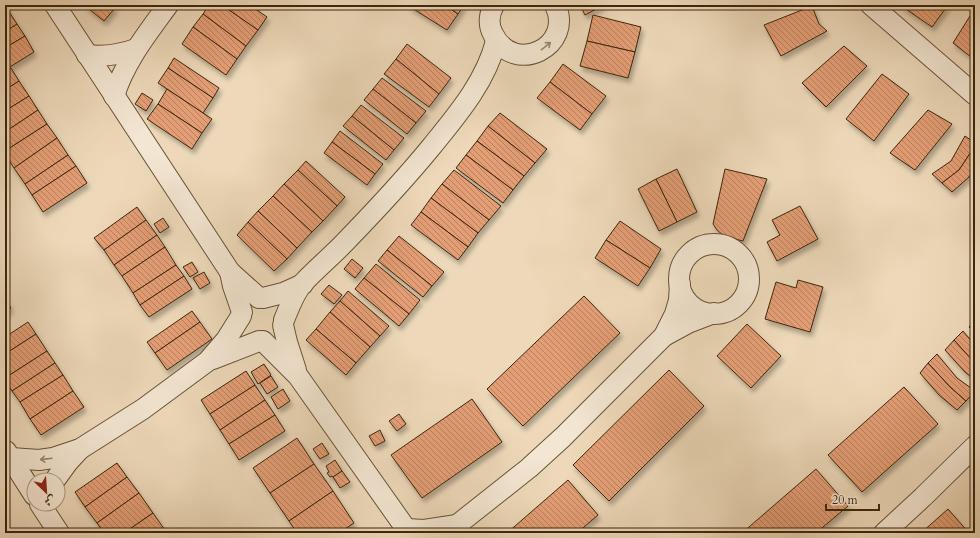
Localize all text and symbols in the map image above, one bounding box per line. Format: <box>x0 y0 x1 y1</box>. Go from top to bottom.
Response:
one-way arrow <box>541 42 551 51</box>
one-way arrow <box>40 455 53 463</box>
north arrow <box>26 472 66 512</box>
scale bar <box>826 486 879 512</box>
text: ش <box>42 492 58 510</box>
text: 20 m <box>832 492 859 508</box>

